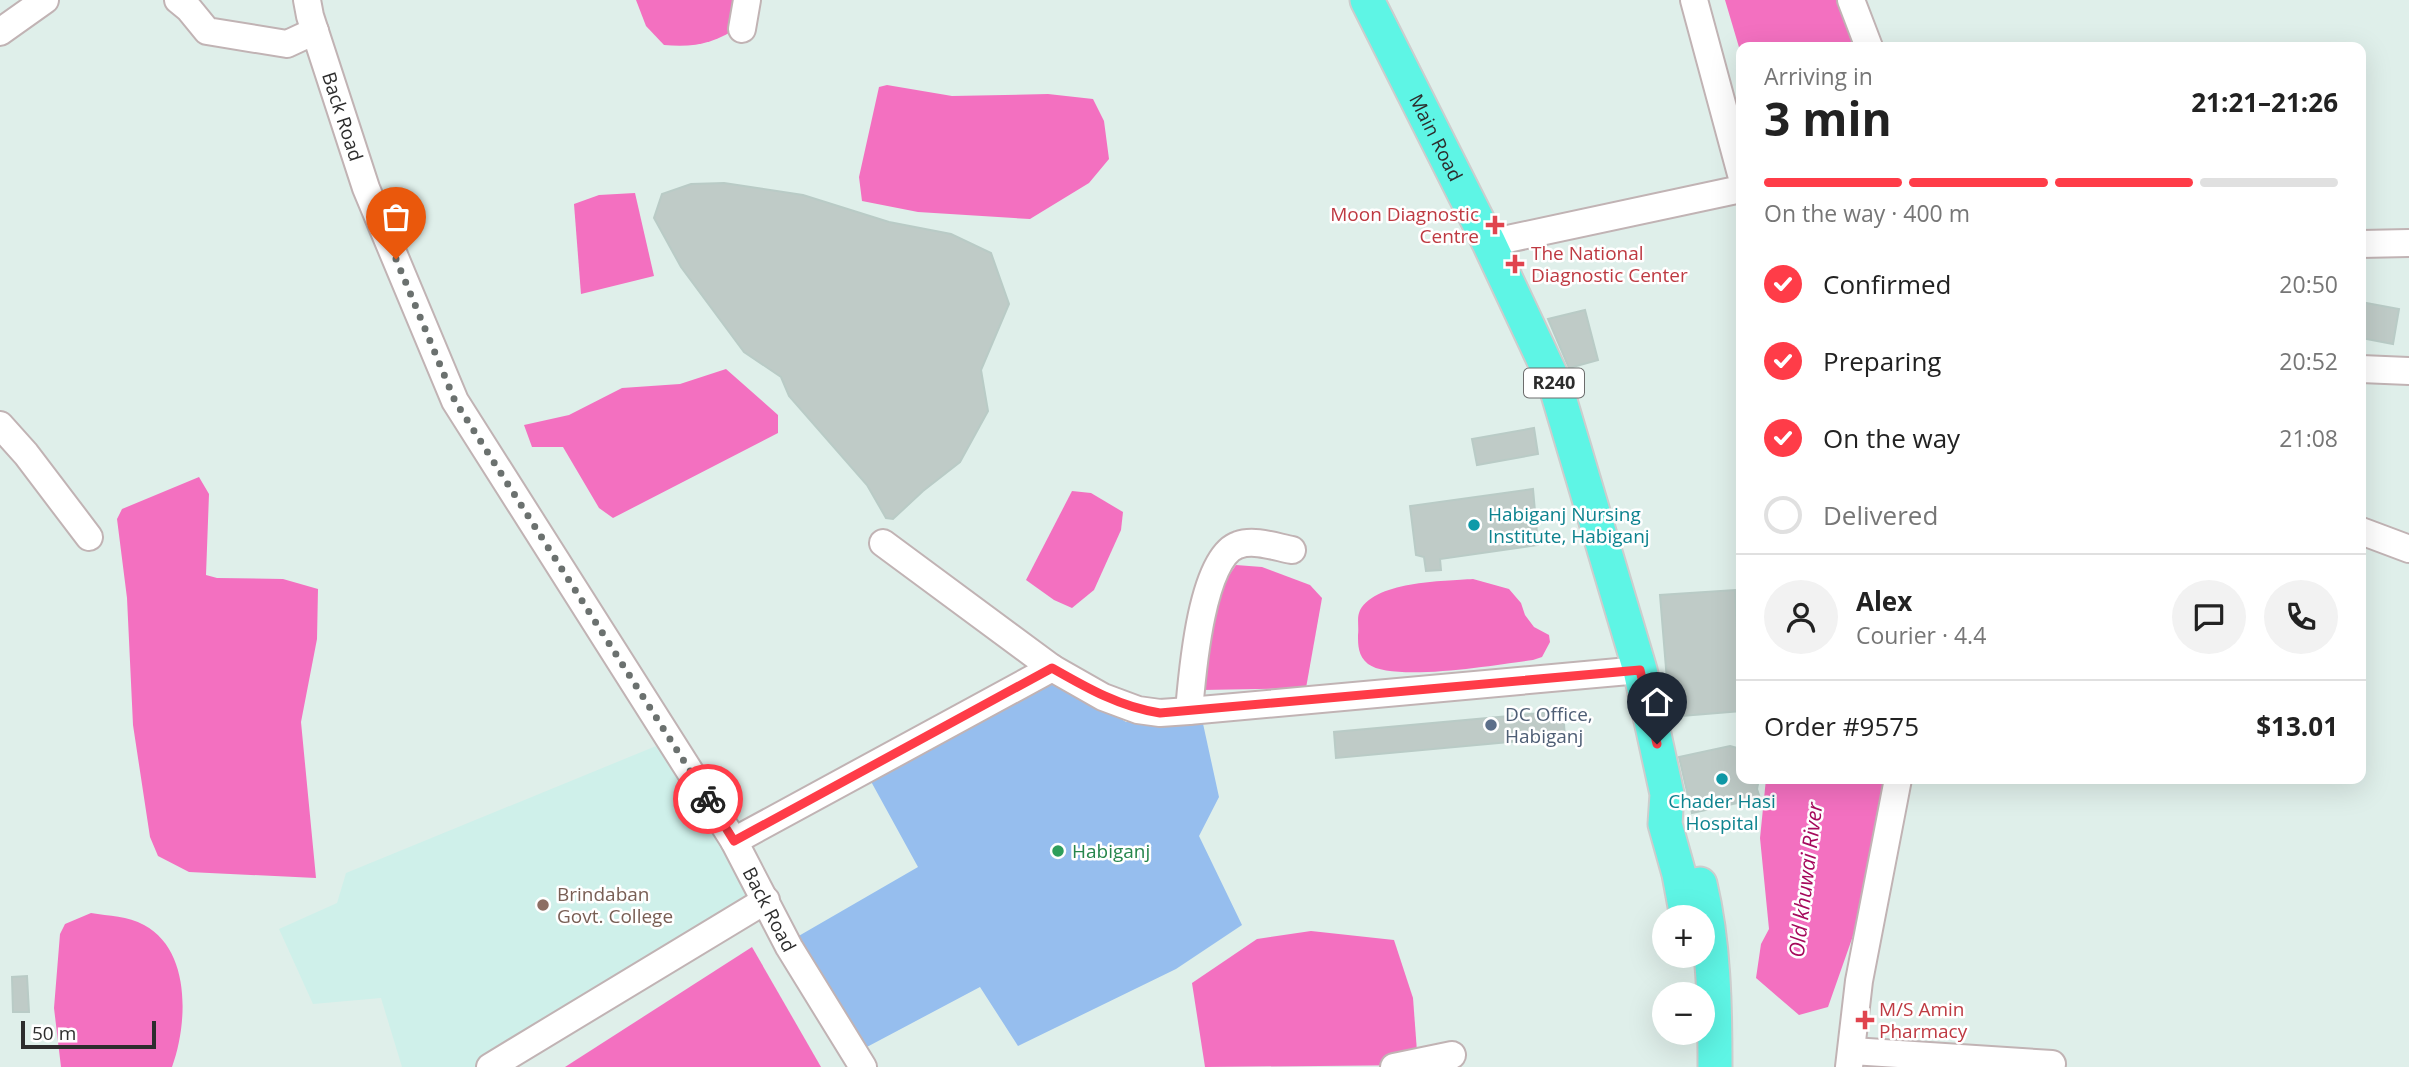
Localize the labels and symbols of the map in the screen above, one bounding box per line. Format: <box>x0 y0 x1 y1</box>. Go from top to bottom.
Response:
street label: Back Road <box>316 69 369 164</box>
street label: Main Road <box>1403 90 1469 186</box>
pin <box>366 187 426 259</box>
place label: Moon Diagnostic Centre <box>1330 201 1479 249</box>
marker: Moon Diagnostic Centre <box>1485 215 1505 235</box>
place label: The National Diagnostic Center <box>1531 240 1688 288</box>
marker: The National Diagnostic Center <box>1505 254 1525 274</box>
road number: R240 <box>1524 368 1584 398</box>
place label: Habiganj Nursing Institute, Habiganj <box>1488 501 1650 549</box>
marker: Habiganj Nursing Institute, Habiganj <box>1466 517 1482 533</box>
pin <box>1627 672 1687 744</box>
place label: DC Office, Habiganj <box>1505 701 1593 749</box>
marker: DC Office, Habiganj <box>1483 717 1499 733</box>
courier <box>673 764 743 834</box>
marker: Chader Hasi Hospital <box>1714 771 1730 787</box>
place label: Chader Hasi Hospital <box>1668 788 1776 836</box>
water label: Old khuwai River <box>1782 800 1828 959</box>
place label: Habiganj <box>1072 838 1150 864</box>
marker: Habiganj <box>1050 843 1066 859</box>
street label: Back Road <box>737 862 802 956</box>
place label: Brindaban Govt. College <box>557 881 673 929</box>
marker: Brindaban Govt. College <box>535 897 551 913</box>
place label: M/S Amin Pharmacy <box>1879 996 1968 1044</box>
marker: M/S Amin Pharmacy <box>1857 1012 1873 1028</box>
scale bar <box>21 1018 156 1050</box>

